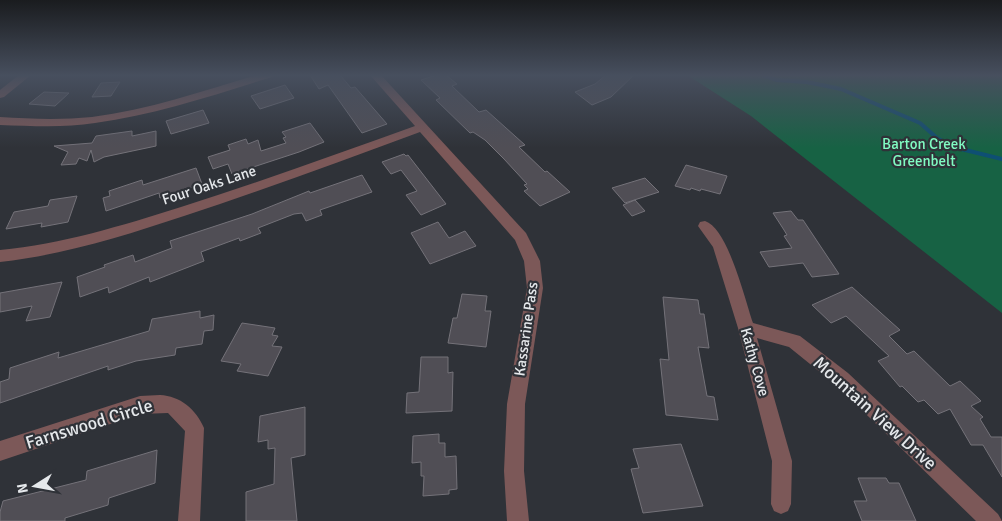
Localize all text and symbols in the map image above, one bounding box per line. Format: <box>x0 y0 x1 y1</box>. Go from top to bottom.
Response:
park label: Barton Creek Greenbelt <box>882 135 966 170</box>
street label: Four Oaks Lane <box>160 161 258 209</box>
street label: Kassarine Pass <box>510 280 542 377</box>
street label: Kathy Cove <box>737 326 773 398</box>
street label: Mountain View Drive <box>809 352 941 474</box>
street label: Farnswood Circle <box>23 394 155 454</box>
north arrow <box>10 461 60 511</box>
text: N <box>13 482 32 495</box>

